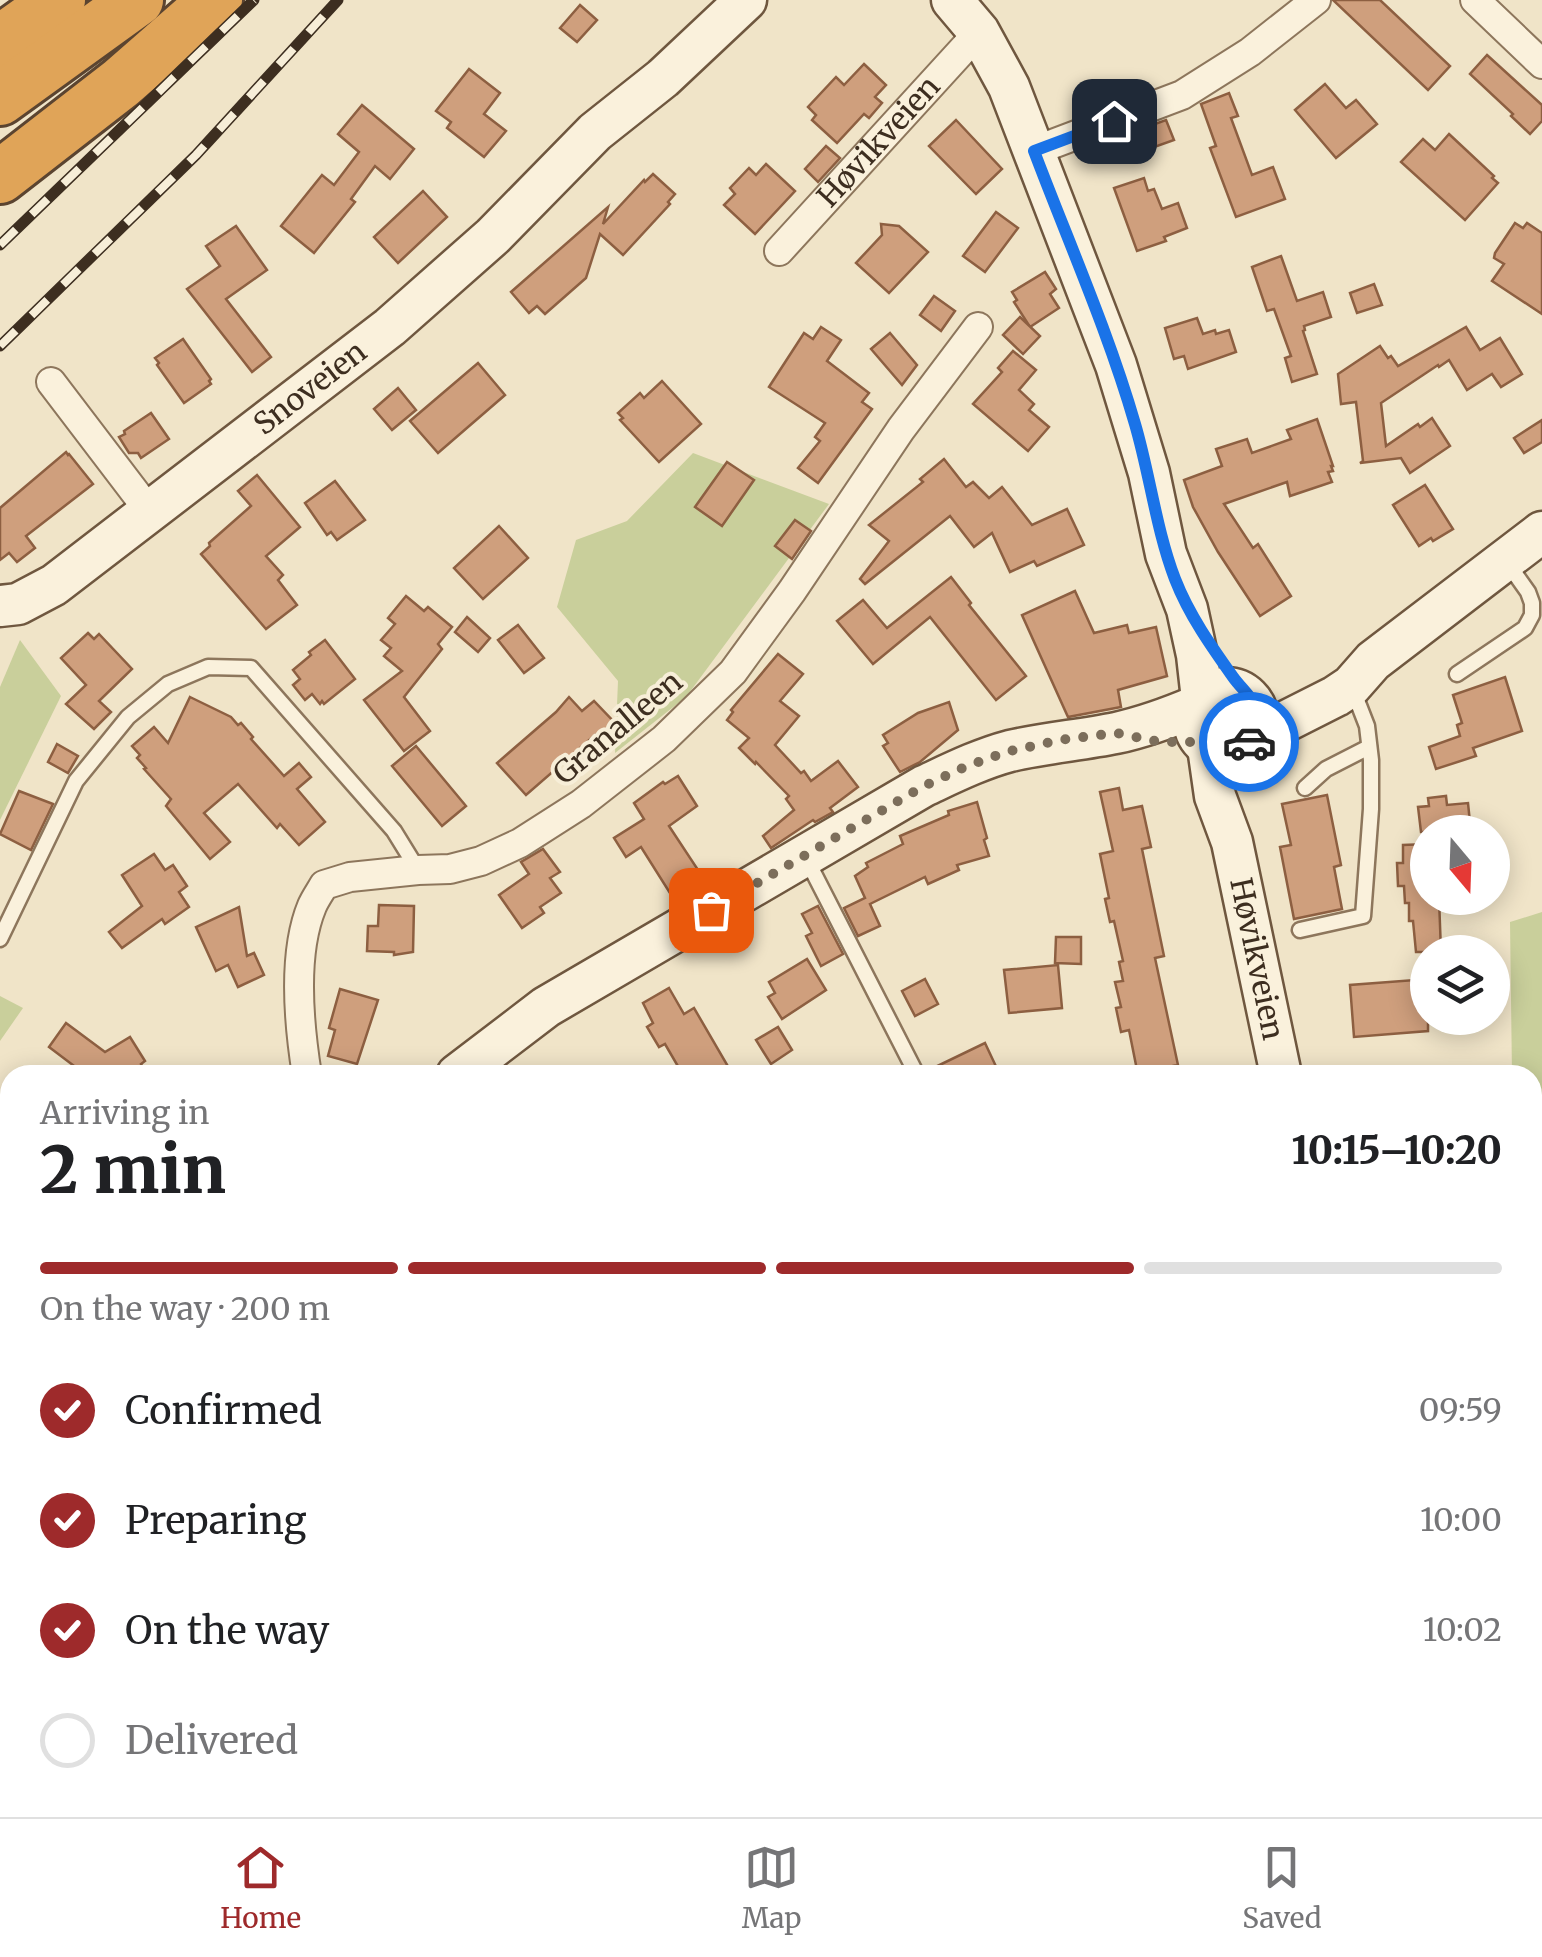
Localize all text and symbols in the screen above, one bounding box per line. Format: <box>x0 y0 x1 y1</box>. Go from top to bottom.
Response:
street label: Høvikveien <box>809 67 948 215</box>
pin <box>1072 79 1157 164</box>
icon: home <box>1087 94 1142 149</box>
street label: Snoveien <box>246 332 374 443</box>
street label: Granalleen <box>545 662 690 792</box>
courier <box>1199 692 1299 792</box>
icon: car <box>1222 715 1277 770</box>
north arrow <box>1410 815 1510 915</box>
map controls <box>1410 815 1510 1035</box>
pin <box>669 868 754 953</box>
street label: Høvikveien <box>1222 874 1293 1043</box>
icon: bag <box>684 883 739 938</box>
button: layers <box>1410 935 1510 1035</box>
text: Arriving in <box>40 1093 209 1133</box>
text: 10:15–10:20 <box>1292 1127 1502 1174</box>
text: 2 min <box>40 1129 226 1211</box>
text: On the way · 200 m <box>40 1289 330 1329</box>
icon: check <box>40 1383 95 1438</box>
text: Confirmed <box>125 1387 322 1434</box>
text: 09:59 <box>1419 1390 1502 1430</box>
icon: check <box>40 1493 95 1548</box>
text: Preparing <box>125 1497 307 1544</box>
text: 10:00 <box>1420 1500 1502 1540</box>
icon: check <box>40 1603 95 1658</box>
text: On the way <box>125 1607 329 1654</box>
text: 10:02 <box>1423 1610 1502 1650</box>
text: Delivered <box>125 1717 298 1764</box>
tab: Home <box>220 1840 301 1936</box>
tab: Map <box>742 1840 802 1936</box>
tab: Saved <box>1242 1840 1322 1936</box>

